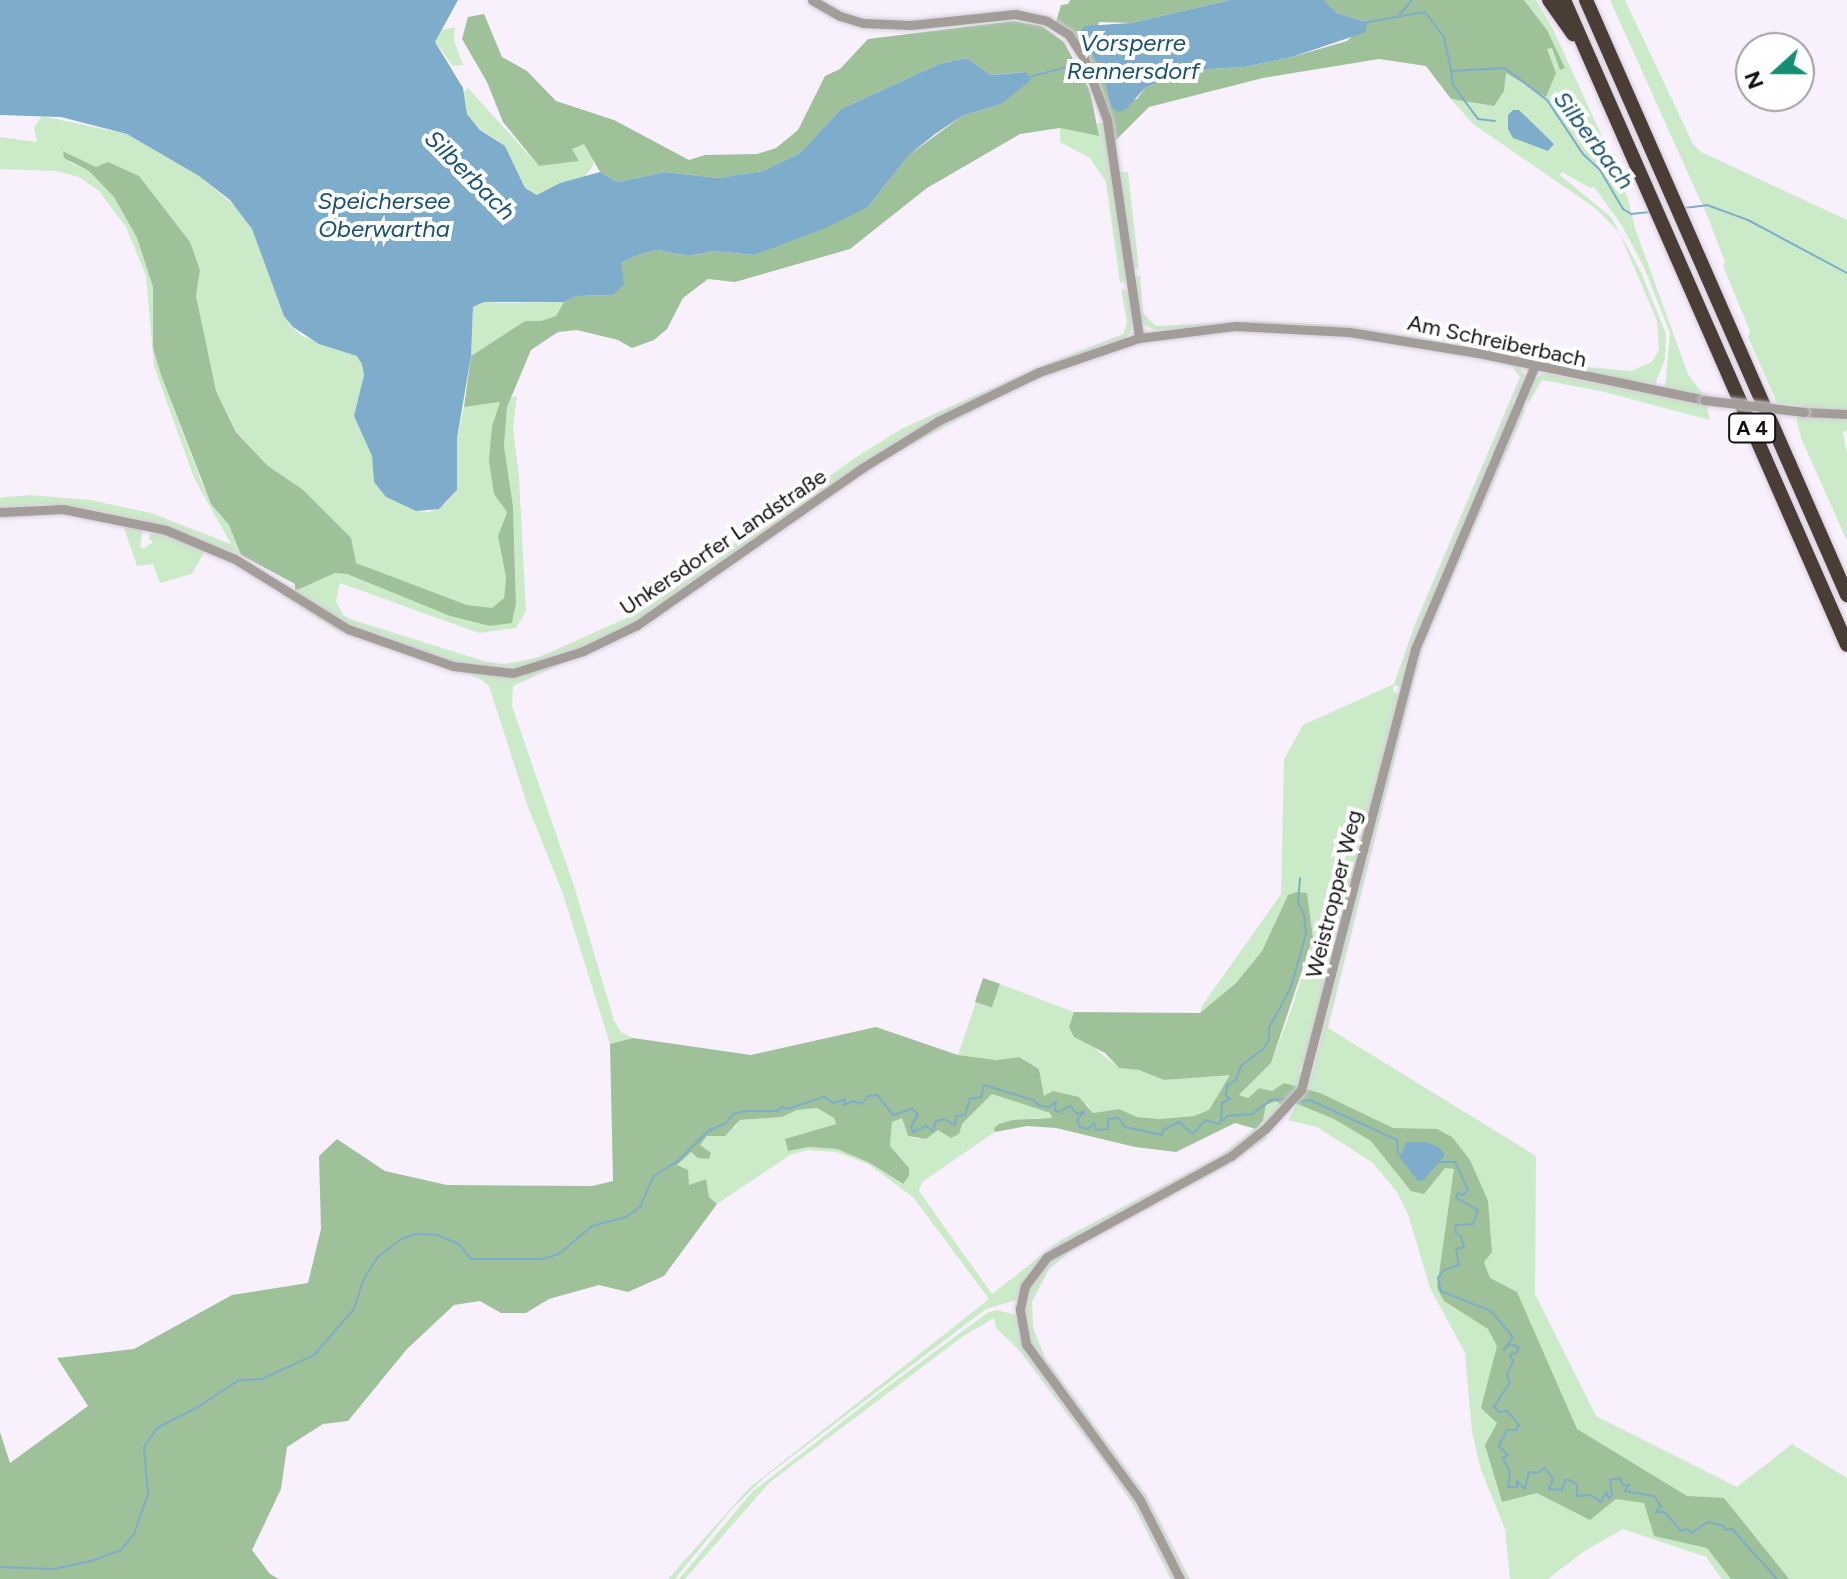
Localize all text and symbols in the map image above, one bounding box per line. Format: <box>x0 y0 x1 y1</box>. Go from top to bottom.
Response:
water label: Vorsperre Rennersdorf <box>1067 29 1199 85</box>
north arrow <box>1735 32 1815 112</box>
text: N <box>1738 67 1770 93</box>
water label: Silberbach <box>1548 85 1640 195</box>
water label: Silberbach <box>419 124 521 226</box>
water label: Speichersee Oberwartha <box>318 187 450 243</box>
street label: Am Schreiberbach <box>1405 309 1589 373</box>
road number: A 4 <box>1728 412 1776 444</box>
street label: Unkersdorfer Landstraße <box>615 463 831 621</box>
street label: Weistropper Weg <box>1300 807 1368 981</box>

